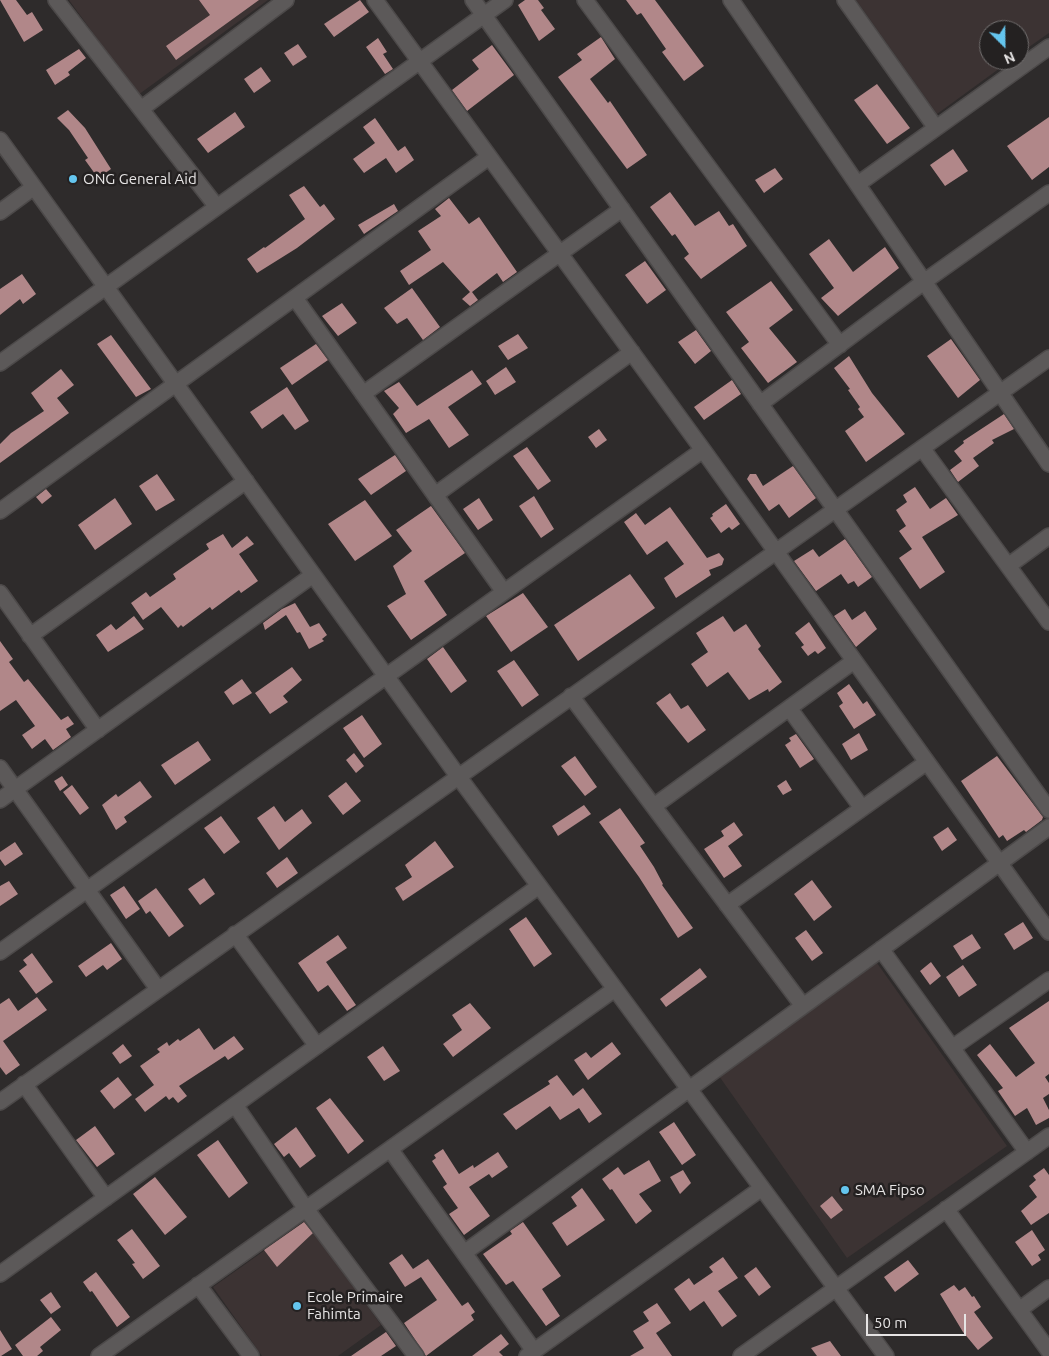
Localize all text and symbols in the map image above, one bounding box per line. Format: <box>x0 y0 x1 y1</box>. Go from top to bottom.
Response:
north arrow <box>979 20 1029 70</box>
text: N <box>1002 48 1017 67</box>
place label: ONG General Aid <box>83 170 197 188</box>
marker: ONG General Aid <box>67 173 79 185</box>
place label: SMA Fipso <box>855 1181 925 1199</box>
marker: SMA Fipso <box>839 1184 851 1196</box>
place label: Ecole Primaire Fahimta <box>307 1288 403 1323</box>
marker: Ecole Primaire Fahimta <box>291 1300 303 1312</box>
scale bar <box>869 1304 969 1336</box>
text: 50 m <box>874 1314 907 1331</box>

